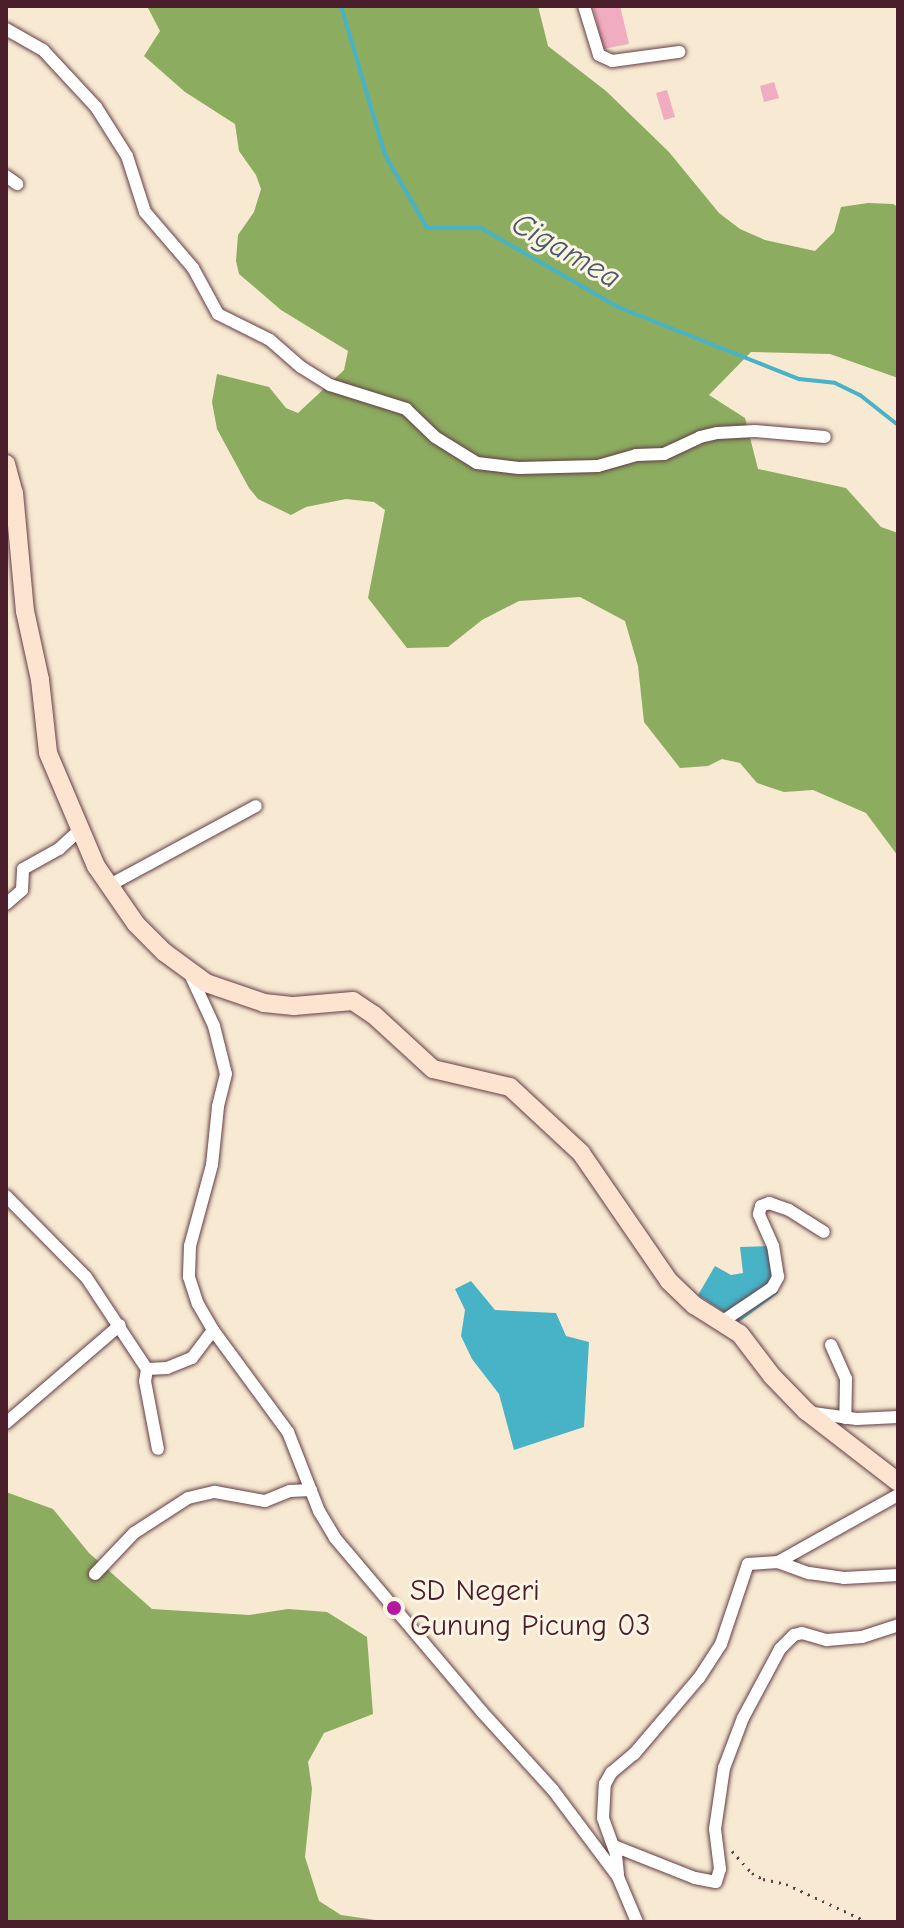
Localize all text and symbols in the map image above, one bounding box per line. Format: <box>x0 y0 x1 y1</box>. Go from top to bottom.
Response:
water label: Cigamea <box>505 205 627 297</box>
place label: SD Negeri Gunung Picung 03 <box>410 1573 651 1644</box>
marker: SD Negeri Gunung Picung 03 <box>385 1599 403 1617</box>

